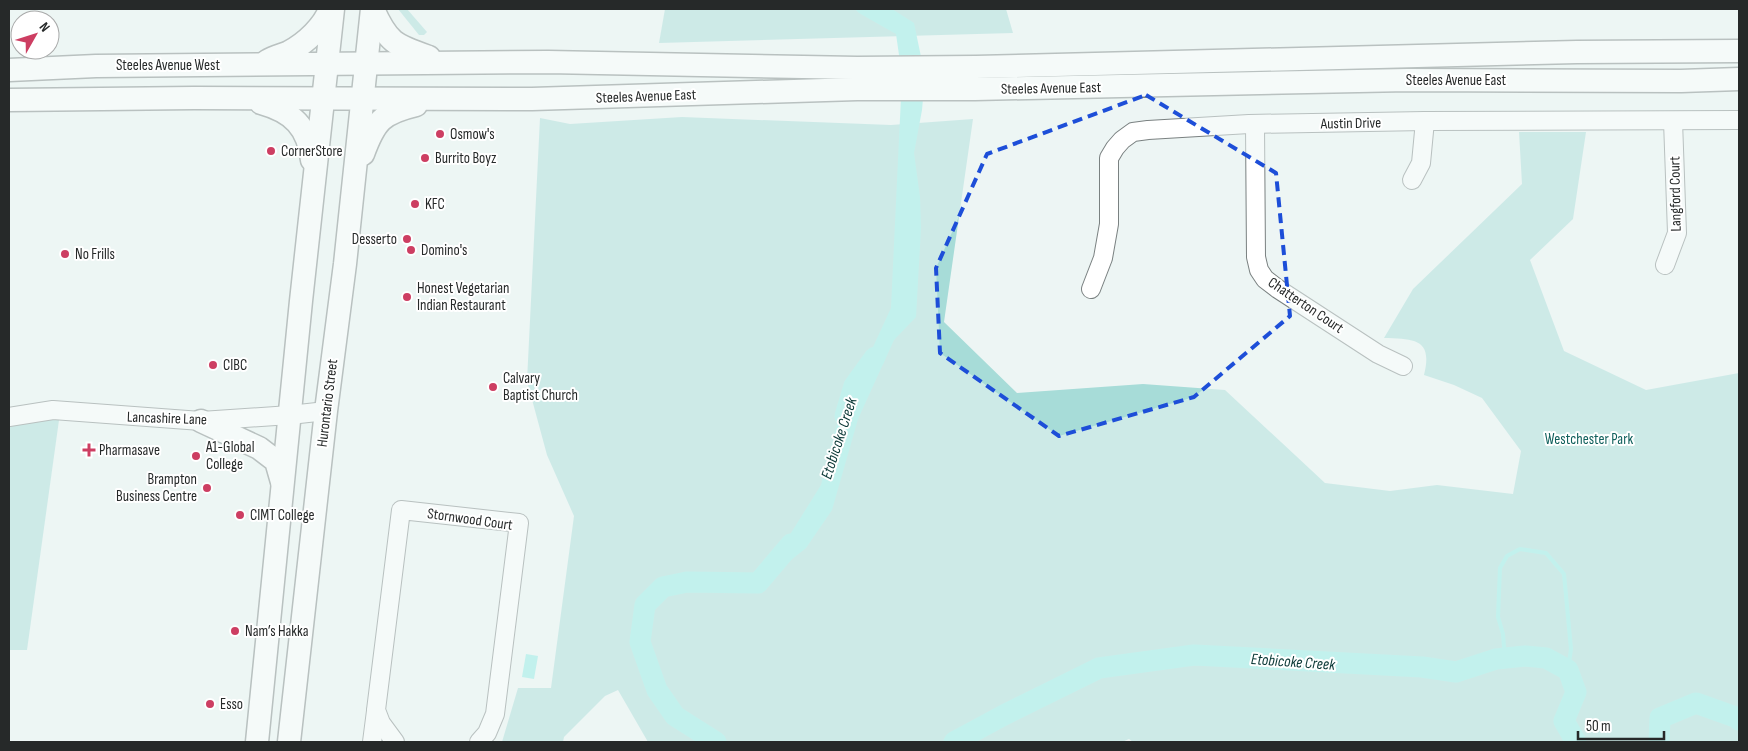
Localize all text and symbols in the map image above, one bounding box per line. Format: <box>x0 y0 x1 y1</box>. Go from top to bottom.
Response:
north arrow <box>10 10 60 60</box>
text: N <box>36 19 54 35</box>
street label: Steeles Avenue West <box>116 56 220 75</box>
street label: Steeles Avenue East <box>1406 71 1507 90</box>
street label: Steeles Avenue East <box>1001 78 1102 99</box>
street label: Steeles Avenue East <box>596 85 697 108</box>
street label: Austin Drive <box>1320 113 1381 134</box>
place label: Osmow's <box>450 125 495 144</box>
marker: Osmow's <box>434 128 446 140</box>
place label: CornerStore <box>281 142 343 161</box>
marker: CornerStore <box>265 145 277 157</box>
place label: Burrito Boyz <box>435 149 497 168</box>
marker: Burrito Boyz <box>419 152 431 164</box>
street label: Langford Court <box>1665 156 1686 232</box>
place label: KFC <box>425 195 445 214</box>
marker: KFC <box>409 198 421 210</box>
place label: Desserto <box>352 230 397 249</box>
marker: Desserto <box>401 233 413 245</box>
place label: Domino's <box>421 241 467 260</box>
marker: Domino's <box>405 244 417 256</box>
place label: No Frills <box>75 245 115 264</box>
marker: No Frills <box>59 248 71 260</box>
street label: Chatterton Court <box>1264 273 1348 338</box>
place label: Honest Vegetarian Indian Restaurant <box>417 279 509 315</box>
marker: Honest Vegetarian Indian Restaurant <box>401 291 413 303</box>
place label: CIBC <box>223 356 247 375</box>
street label: Hurontario Street <box>313 358 342 448</box>
marker: CIBC <box>207 359 219 371</box>
place label: Calvary Baptist Church <box>503 369 578 405</box>
marker: Calvary Baptist Church <box>487 381 499 393</box>
water label: Etobicoke Creek <box>817 394 862 482</box>
street label: Lancashire Lane <box>127 408 207 429</box>
park label: Westchester Park <box>1545 430 1633 449</box>
place label: A1-Global College <box>205 438 254 474</box>
place label: Pharmasave <box>99 441 160 460</box>
marker: Pharmasave <box>83 444 95 456</box>
marker: A1-Global College <box>190 450 202 462</box>
place label: Brampton Business Centre <box>116 470 197 506</box>
marker: Brampton Business Centre <box>201 482 213 494</box>
street label: Stornwood Court <box>426 504 514 535</box>
place label: CIMT College <box>250 506 315 525</box>
marker: CIMT College <box>234 509 246 521</box>
place label: Nam’s Hakka <box>245 622 309 641</box>
marker: Nam’s Hakka <box>229 625 241 637</box>
water label: Etobicoke Creek <box>1250 650 1337 675</box>
place label: Esso <box>220 695 243 714</box>
marker: Esso <box>204 698 216 710</box>
scale bar <box>1578 708 1664 740</box>
text: 50 m <box>1586 717 1611 736</box>

